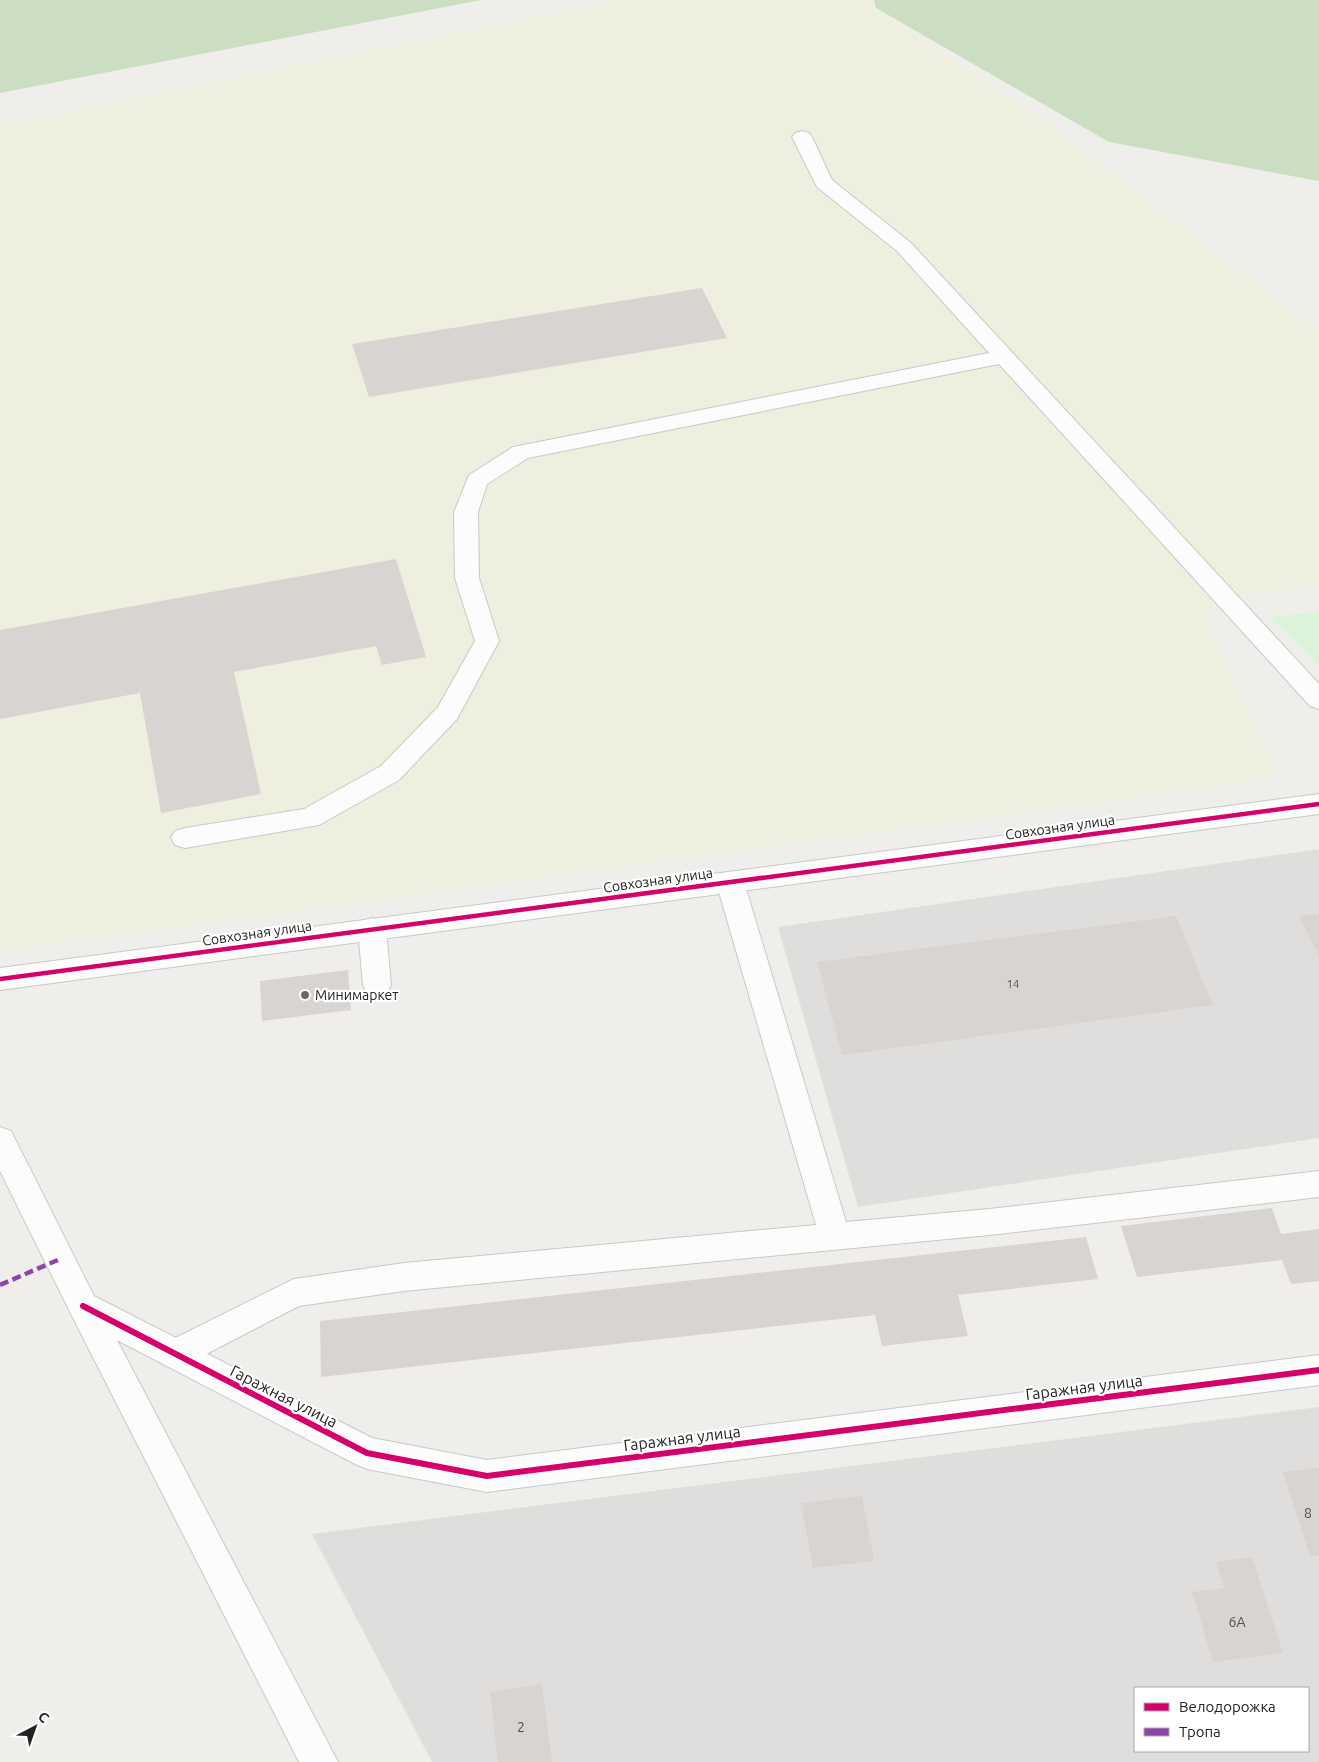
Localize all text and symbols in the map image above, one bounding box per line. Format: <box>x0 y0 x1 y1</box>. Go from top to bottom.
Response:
street label: Совхозная улица <box>1004 811 1116 843</box>
street label: Совхозная улица <box>602 864 714 896</box>
street label: Совхозная улица <box>201 917 313 949</box>
house number: 14 <box>1007 978 1019 990</box>
place label: Минимаркет <box>315 987 398 1003</box>
marker: Минимаркет <box>299 989 311 1001</box>
street label: Гаражная улица <box>227 1361 341 1431</box>
street label: Гаражная улица <box>1024 1371 1144 1403</box>
street label: Гаражная улица <box>622 1422 742 1454</box>
house number: 8 <box>1304 1505 1312 1521</box>
house number: 6А <box>1229 1614 1246 1630</box>
legend <box>1134 1687 1309 1752</box>
text: Велодорожка <box>1179 1698 1276 1715</box>
north arrow <box>10 1702 60 1752</box>
text: С <box>35 1708 52 1726</box>
house number: 2 <box>517 1719 525 1735</box>
text: Тропа <box>1179 1723 1221 1740</box>

